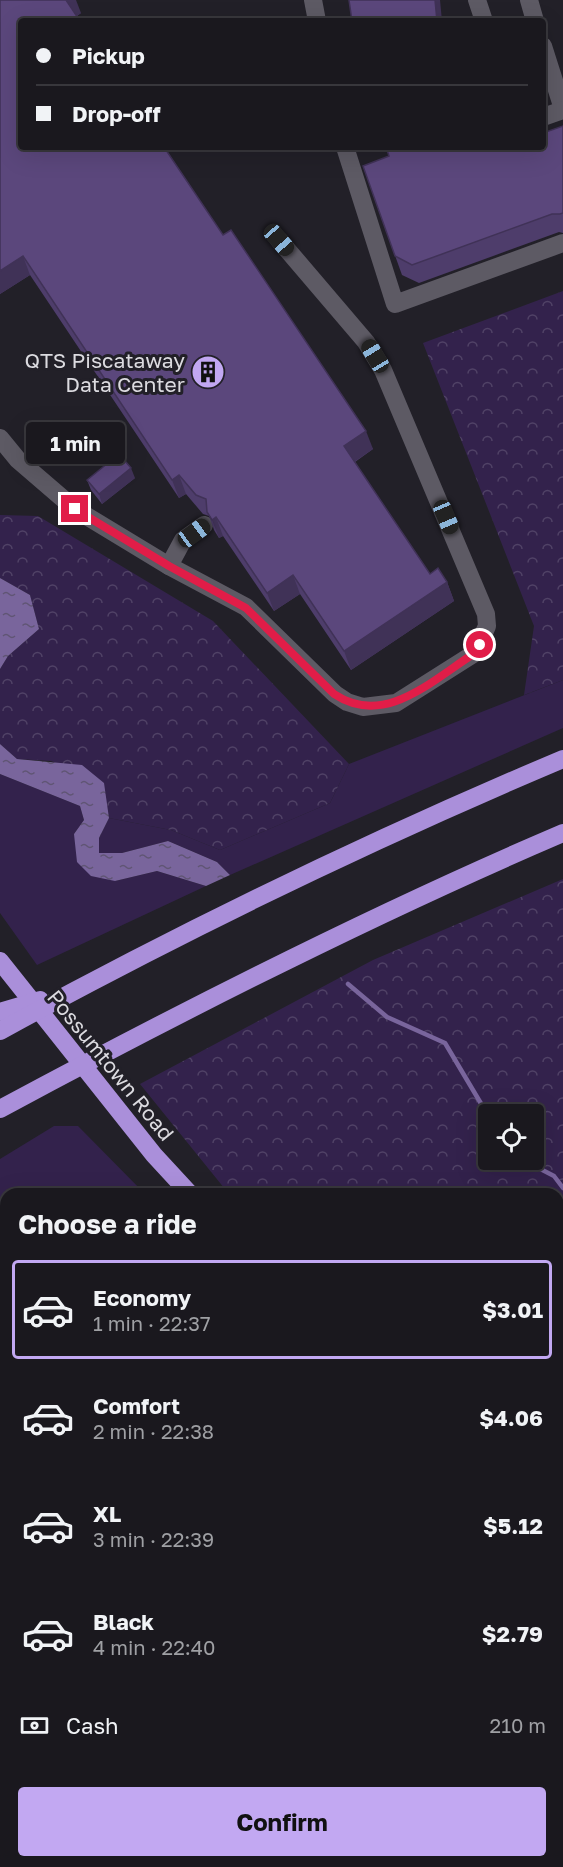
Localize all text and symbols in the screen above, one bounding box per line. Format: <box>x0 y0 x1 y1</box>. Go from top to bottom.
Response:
text: Pickup <box>72 42 145 69</box>
text: Drop-off <box>72 100 161 127</box>
car <box>260 221 298 259</box>
car <box>358 336 392 376</box>
place label: QTS Piscataway Data Center <box>24 347 185 397</box>
building icon: QTS Piscataway Data Center <box>190 354 226 390</box>
callout: 1 min <box>26 422 124 464</box>
text: 1 min <box>50 431 101 455</box>
route end <box>61 495 88 522</box>
car <box>431 497 461 537</box>
car <box>174 515 214 551</box>
route start <box>466 631 493 658</box>
street label: Possumtown Road <box>42 984 180 1146</box>
map controls <box>478 1104 544 1170</box>
button: locate <box>478 1104 544 1170</box>
text: Choose a ride <box>18 1208 197 1240</box>
icon: car <box>21 1283 75 1337</box>
text: Economy <box>93 1284 191 1311</box>
text: $3.01 <box>482 1296 543 1323</box>
text: 1 min · 22:37 <box>93 1311 211 1335</box>
icon: car <box>21 1391 75 1445</box>
text: Comfort <box>93 1392 180 1419</box>
text: $4.06 <box>479 1404 543 1431</box>
text: 2 min · 22:38 <box>93 1419 214 1443</box>
icon: car <box>21 1499 75 1553</box>
text: XL <box>93 1500 121 1527</box>
text: $5.12 <box>483 1512 543 1539</box>
text: 3 min · 22:39 <box>93 1527 214 1551</box>
icon: car <box>21 1607 75 1661</box>
text: Black <box>93 1608 154 1635</box>
text: $2.79 <box>482 1620 543 1647</box>
text: 4 min · 22:40 <box>93 1635 215 1659</box>
icon: cash <box>18 1709 51 1742</box>
text: Cash <box>66 1712 119 1739</box>
text: 210 m <box>490 1713 546 1737</box>
button: Confirm <box>18 1787 546 1856</box>

